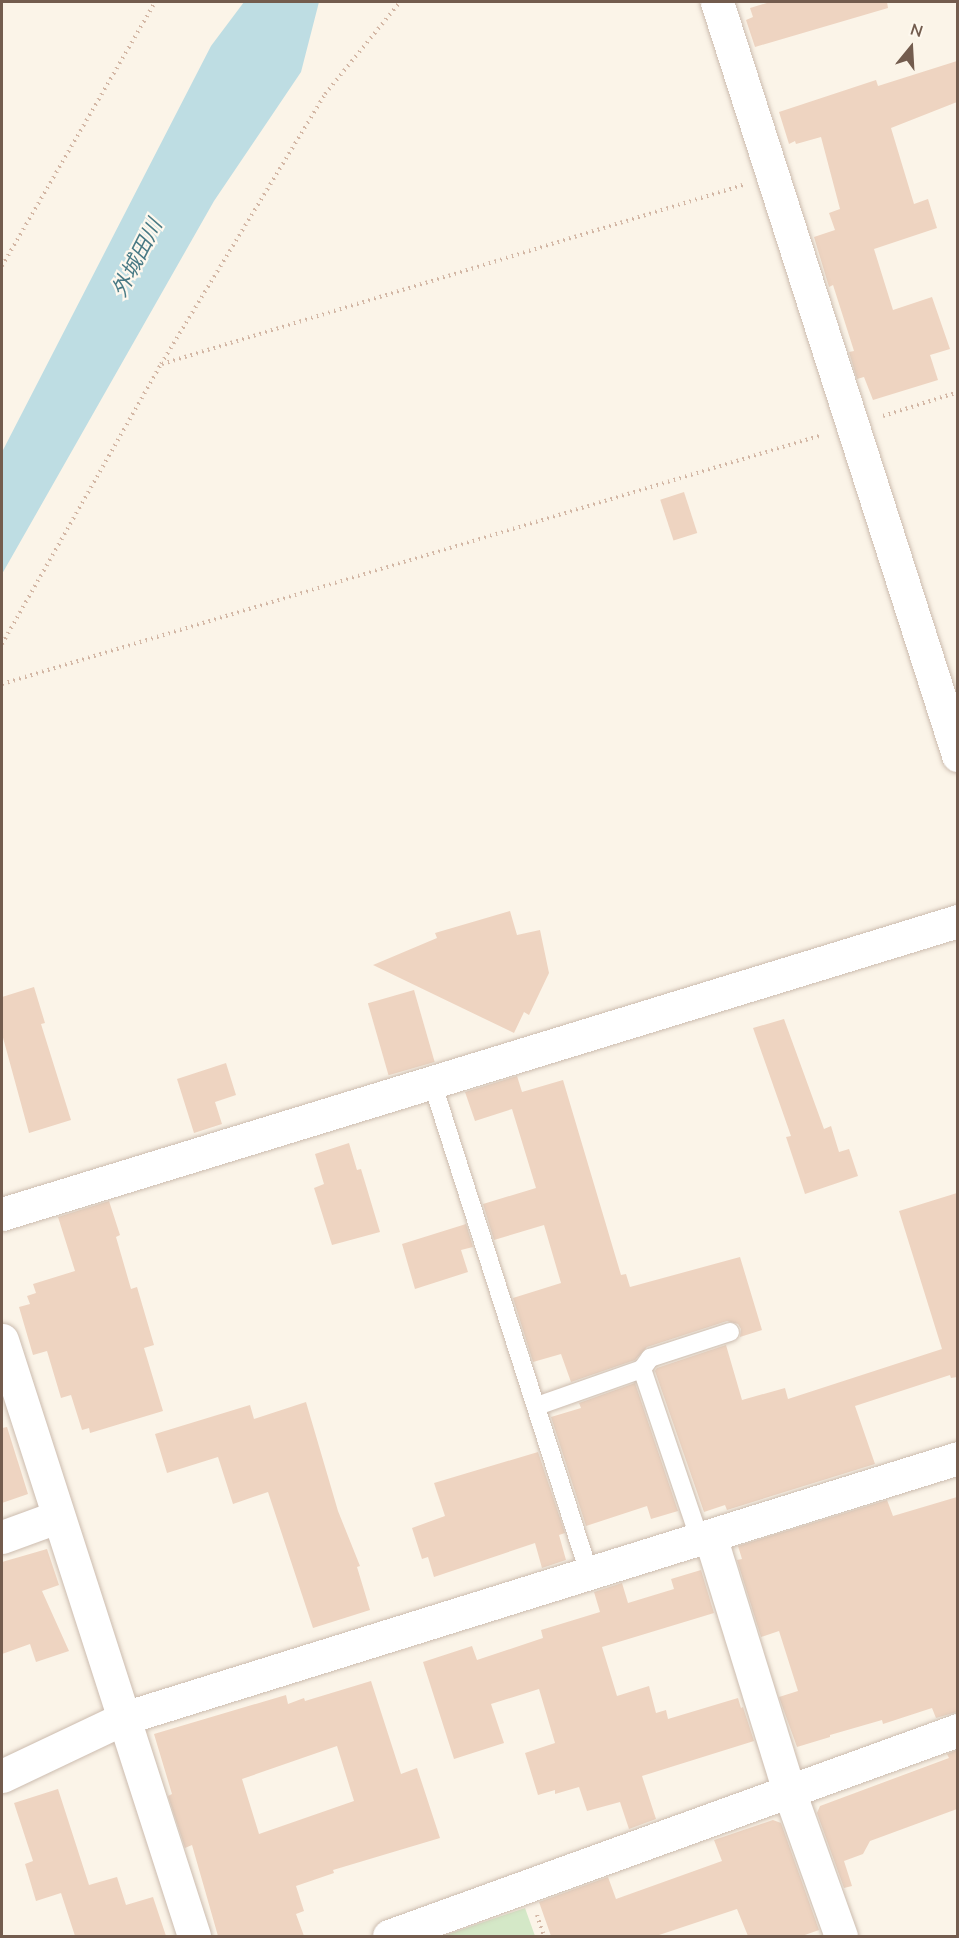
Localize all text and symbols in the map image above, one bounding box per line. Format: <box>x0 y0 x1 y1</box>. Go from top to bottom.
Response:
north arrow <box>881 18 941 78</box>
text: N <box>907 19 926 43</box>
water label: 外城田川 <box>107 215 167 301</box>

